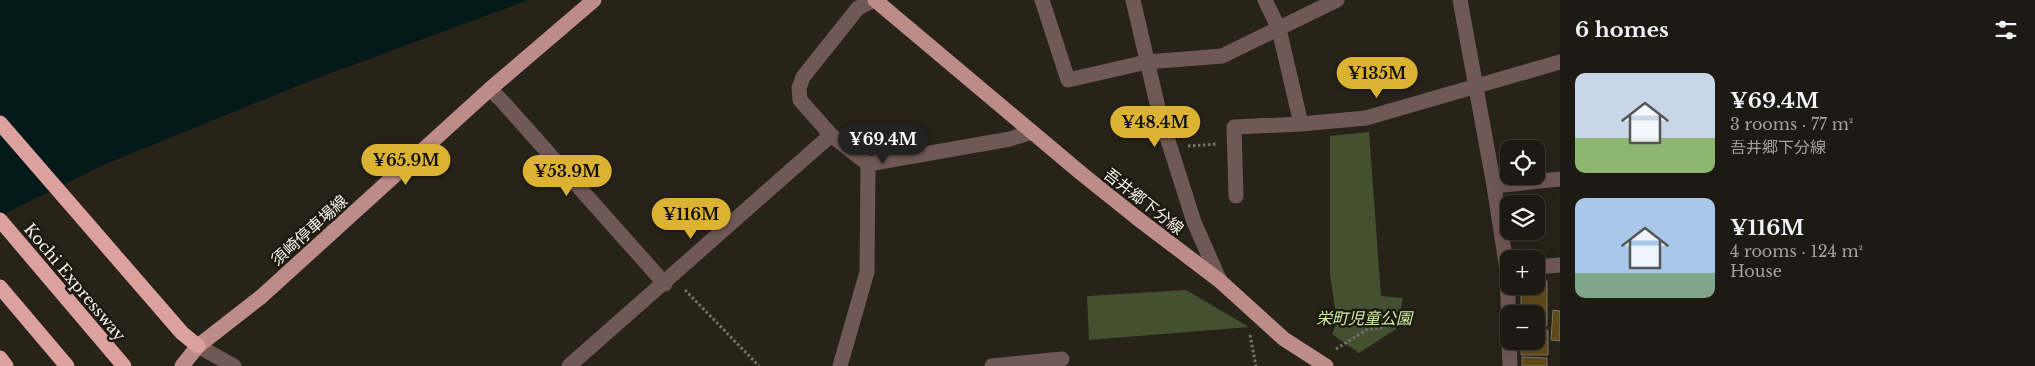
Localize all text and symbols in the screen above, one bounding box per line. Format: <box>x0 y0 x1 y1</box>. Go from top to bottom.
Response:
icon: filters <box>1992 16 2020 44</box>
text: 6 homes <box>1575 17 1669 43</box>
pin: ¥135M <box>1342 56 1412 99</box>
text: ¥135M <box>1348 63 1406 83</box>
text: ¥69.4M <box>1730 88 1819 114</box>
icon: home <box>1615 93 1675 153</box>
pin: ¥48.4M <box>1114 106 1196 148</box>
text: ¥48.4M <box>1121 112 1189 132</box>
text: 3 rooms · 77 m² <box>1730 114 1853 134</box>
pin: ¥69.4M <box>842 122 924 165</box>
text: ¥69.4M <box>849 129 917 149</box>
text: 吾井郷下分線 <box>1730 137 1826 157</box>
map controls <box>1500 140 1545 350</box>
button: locate <box>1500 140 1545 185</box>
pin: ¥65.9M <box>365 144 447 186</box>
text: ¥65.9M <box>372 150 440 170</box>
pin: ¥53.9M <box>526 154 608 197</box>
text: ¥53.9M <box>534 161 600 181</box>
street label: 吾井郷下分線 <box>1100 164 1188 238</box>
street label: 須崎停車場線 <box>267 190 351 270</box>
button: layers <box>1500 195 1545 240</box>
pin: ¥116M <box>656 198 726 240</box>
text: ¥116M <box>663 204 719 224</box>
text: ¥116M <box>1730 215 1804 241</box>
icon: home <box>1615 218 1675 278</box>
street label: Kochi Expressway <box>20 219 131 346</box>
text: 4 rooms · 124 m² <box>1730 241 1863 261</box>
button: + <box>1500 250 1545 295</box>
text: House <box>1730 261 1782 281</box>
button: − <box>1500 305 1545 350</box>
park label: 栄町児童公園 <box>1316 308 1414 328</box>

